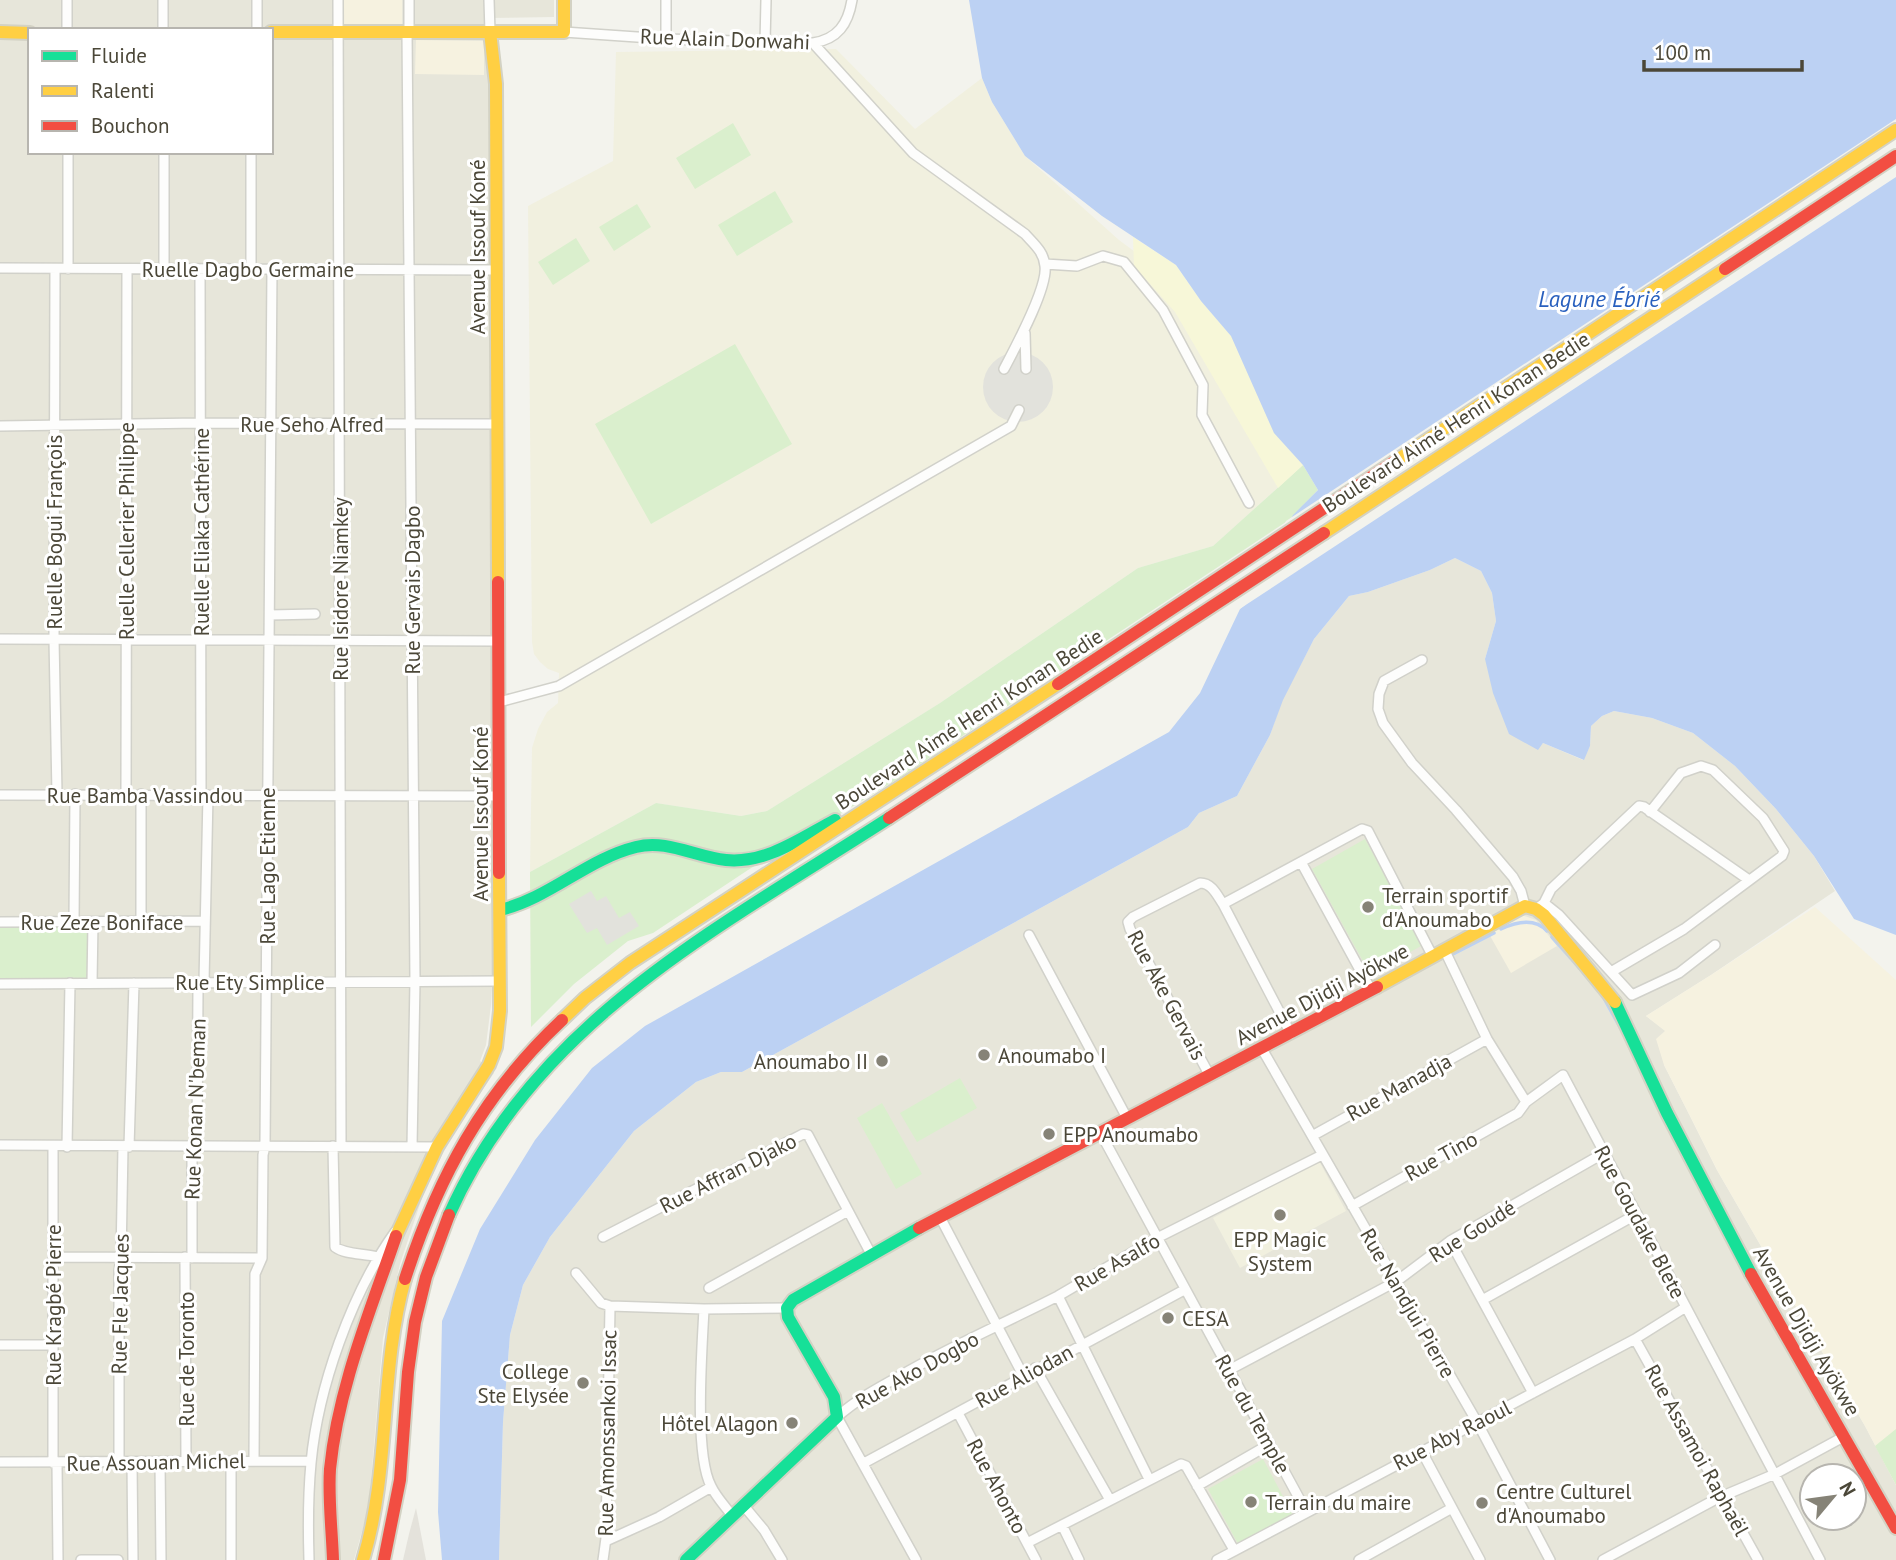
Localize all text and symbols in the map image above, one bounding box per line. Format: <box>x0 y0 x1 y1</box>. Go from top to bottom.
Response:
street label: Rue Alain Donwahi <box>639 23 811 55</box>
legend <box>28 28 273 154</box>
scale bar <box>1644 28 1801 72</box>
text: 100 m <box>1654 39 1711 66</box>
text: Fluide <box>91 42 147 69</box>
text: Ralenti <box>91 77 155 104</box>
text: Bouchon <box>91 112 170 139</box>
street label: Avenue Issouf Koné <box>464 159 491 335</box>
street label: Ruelle Dagbo Germaine <box>142 256 354 283</box>
water label: Lagune Ébrié <box>1538 284 1660 313</box>
street label: Boulevard Aimé Henri Konan Bedie <box>1317 325 1595 519</box>
street label: Rue Seho Alfred <box>240 411 384 438</box>
street label: Ruelle Cellerier Philippe <box>113 422 140 640</box>
street label: Ruelle Eliaka Cathérine <box>188 428 215 636</box>
street label: Ruelle Bogui François <box>41 435 68 629</box>
street label: Rue Isidore Niamkey <box>327 497 354 681</box>
street label: Rue Gervais Dagbo <box>399 505 426 675</box>
street label: Boulevard Aimé Henri Konan Bedie <box>830 622 1108 816</box>
street label: Avenue Issouf Koné <box>467 726 494 902</box>
street label: Rue Bamba Vassindou <box>47 782 243 809</box>
street label: Rue Lago Etienne <box>254 787 281 945</box>
place label: Terrain sportif d'Anoumabo <box>1382 882 1509 933</box>
marker: Terrain sportif d'Anoumabo <box>1360 899 1376 915</box>
street label: Rue Zeze Boniface <box>21 909 183 936</box>
street label: Rue Ake Gervais <box>1121 925 1213 1065</box>
street label: Avenue Djidji Ayökwe <box>1231 937 1413 1051</box>
street label: Rue Ety Simplice <box>175 969 325 996</box>
street label: Rue Konan N'beman <box>178 1018 212 1200</box>
place label: Anoumabo I <box>998 1042 1106 1069</box>
marker: Anoumabo I <box>976 1047 992 1063</box>
street label: Rue Manadja <box>1342 1047 1456 1127</box>
place label: Anoumabo II <box>754 1048 868 1075</box>
marker: Anoumabo II <box>874 1053 890 1069</box>
place label: EPP Anoumabo <box>1063 1121 1198 1148</box>
street label: Rue Tino <box>1400 1125 1482 1187</box>
marker: EPP Anoumabo <box>1041 1126 1057 1142</box>
street label: Rue Affran Djako <box>655 1127 801 1219</box>
street label: Rue Goudake Blete <box>1588 1141 1692 1303</box>
street label: Rue Goudé <box>1424 1194 1520 1268</box>
marker: EPP Magic System <box>1272 1207 1288 1223</box>
street label: Rue Nandjui Pierre <box>1354 1223 1462 1383</box>
street label: Rue Kragbé Pierre <box>40 1224 67 1386</box>
place label: EPP Magic System <box>1234 1226 1326 1277</box>
street label: Rue Asalfo <box>1069 1227 1165 1297</box>
street label: Rue Fle Jacques <box>105 1233 135 1375</box>
street label: Avenue Djidji Ayökwe <box>1747 1241 1867 1421</box>
street label: Rue de Toronto <box>173 1291 200 1427</box>
place label: CESA <box>1182 1305 1229 1332</box>
marker: CESA <box>1160 1310 1176 1326</box>
street label: Rue Ako Dogbo <box>851 1325 983 1415</box>
street label: Rue Amonssankoi Issac <box>592 1329 622 1537</box>
street label: Rue Aliodan <box>970 1338 1078 1414</box>
street label: Rue du Temple <box>1209 1350 1297 1478</box>
place label: College Ste Elysée <box>478 1358 569 1409</box>
street label: Rue Assamoi Raphaël <box>1639 1360 1755 1540</box>
marker: College Ste Elysée <box>575 1375 591 1391</box>
street label: Rue Aby Raoul <box>1389 1394 1515 1476</box>
place label: Hôtel Alagon <box>661 1410 778 1437</box>
marker: Hôtel Alagon <box>784 1415 800 1431</box>
street label: Rue Ahonto <box>961 1434 1033 1538</box>
street label: Rue Assouan Michel <box>66 1447 246 1477</box>
north arrow <box>1798 1462 1868 1532</box>
text: N <box>1834 1477 1861 1500</box>
place label: Centre Culturel d'Anoumabo <box>1496 1478 1631 1529</box>
place label: Terrain du maire <box>1265 1489 1411 1516</box>
marker: Terrain du maire <box>1243 1494 1259 1510</box>
marker: Centre Culturel d'Anoumabo <box>1474 1495 1490 1511</box>

